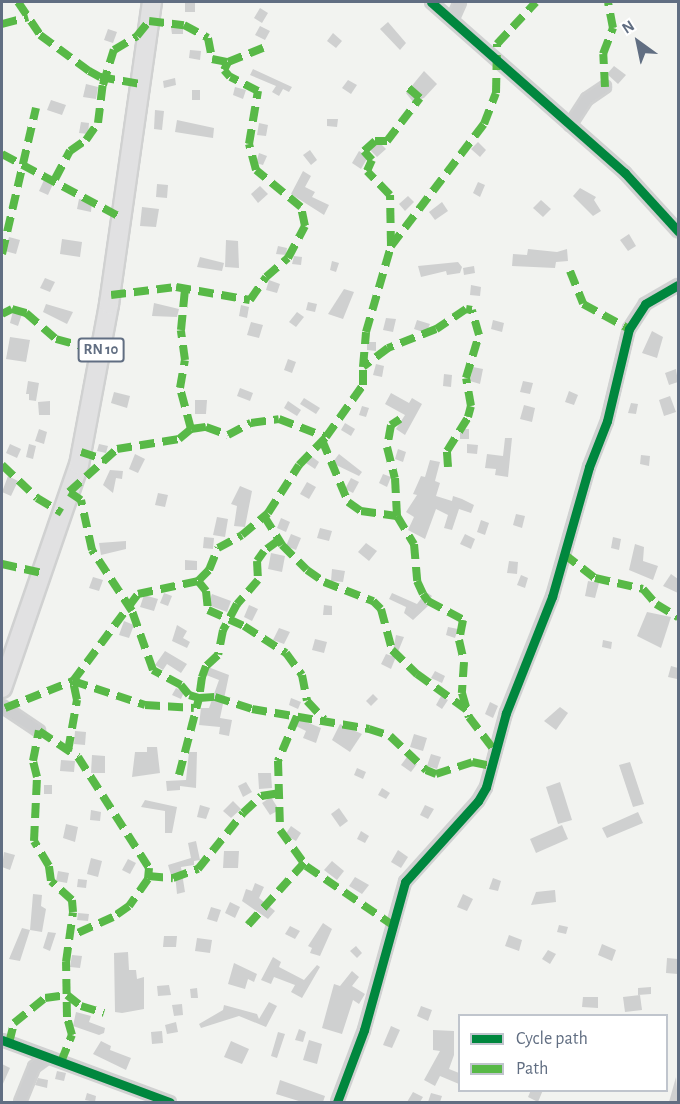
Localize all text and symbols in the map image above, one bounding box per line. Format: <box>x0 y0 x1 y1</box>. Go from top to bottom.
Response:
north arrow <box>608 12 668 72</box>
text: N <box>619 17 637 37</box>
road number: RN 10 <box>77 338 125 362</box>
legend <box>458 1014 668 1092</box>
text: Cycle path <box>516 1030 588 1048</box>
text: Path <box>516 1060 548 1078</box>

